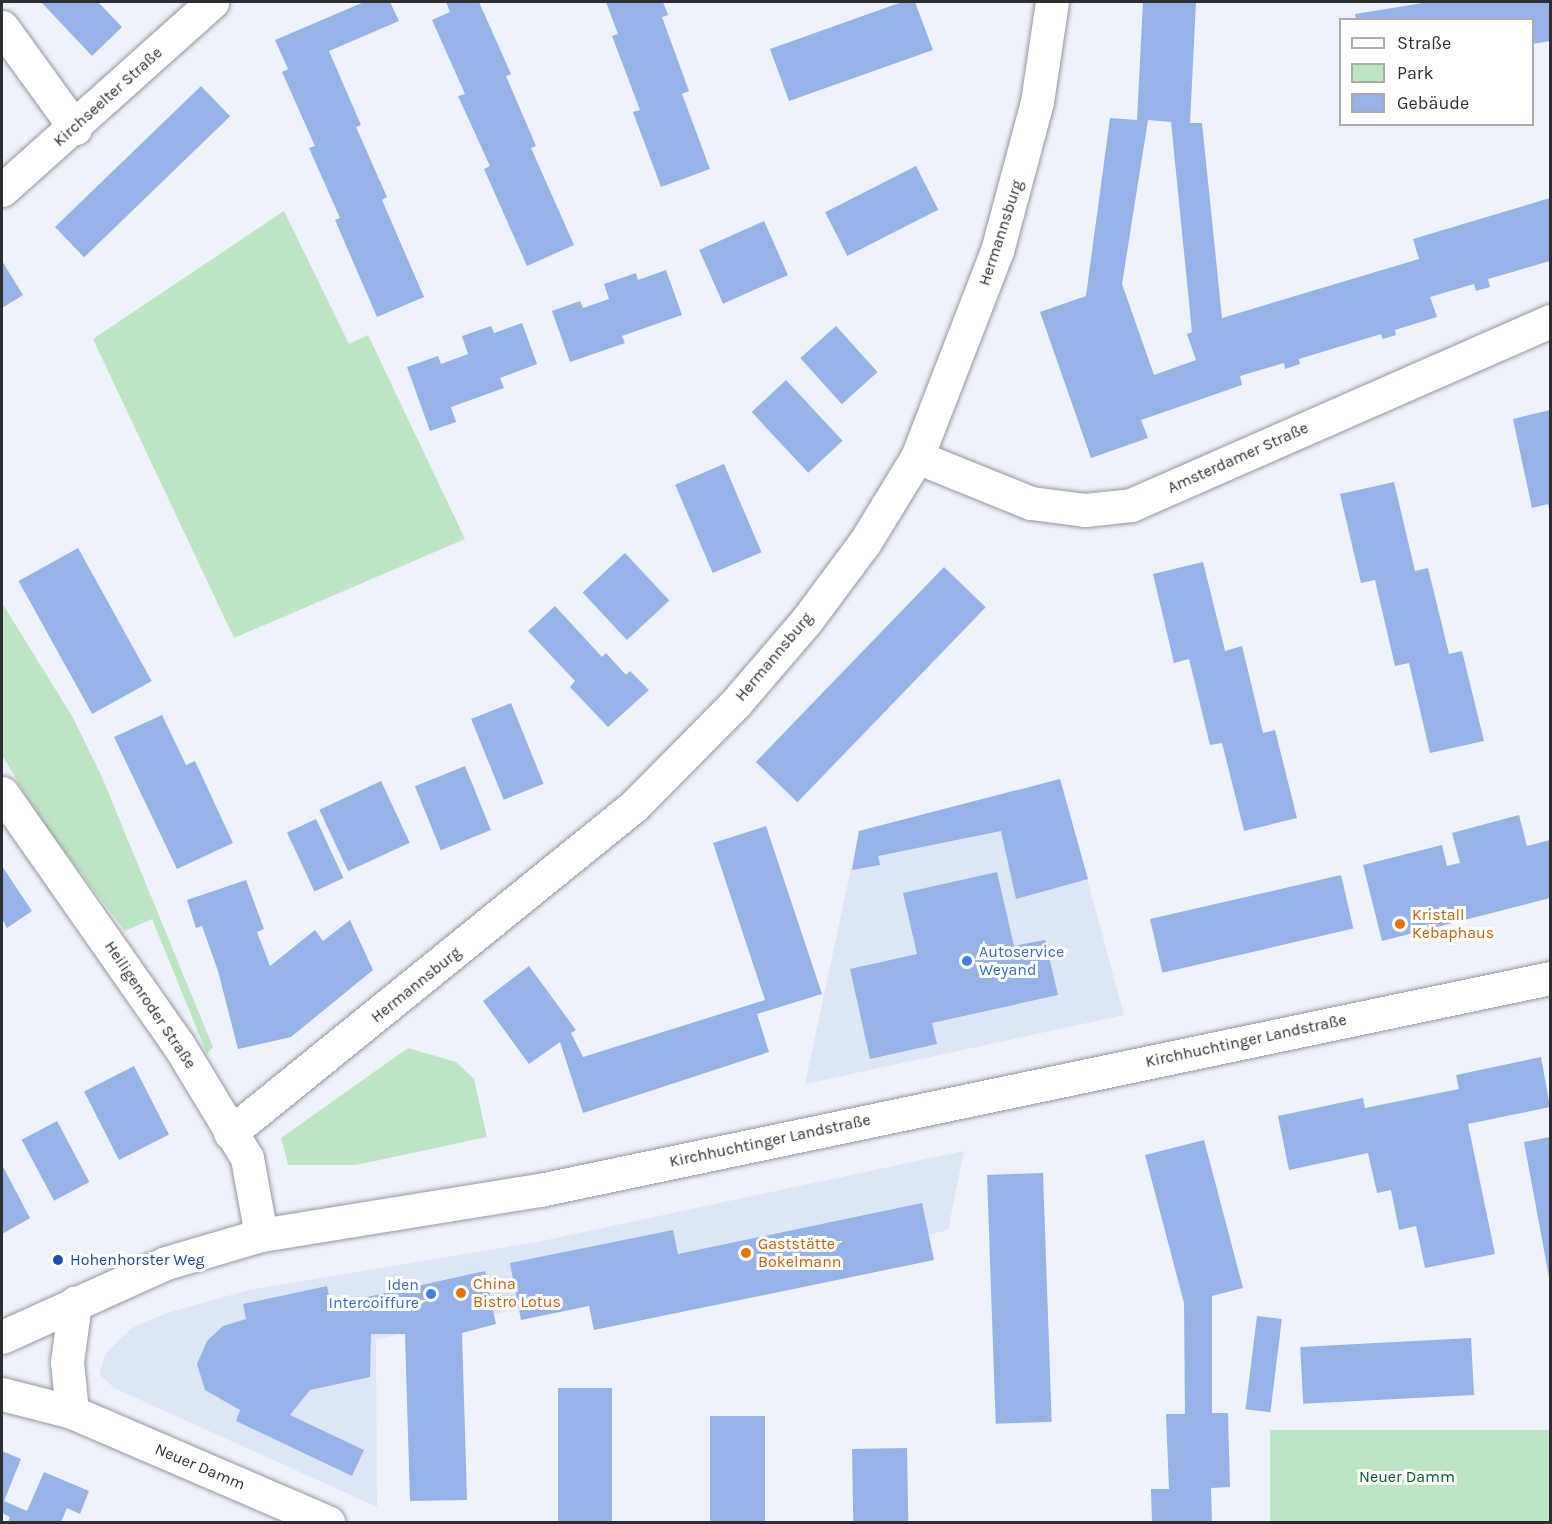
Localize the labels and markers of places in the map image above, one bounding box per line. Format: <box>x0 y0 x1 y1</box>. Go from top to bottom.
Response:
place label: Kristall Kebaphaus <box>1412 905 1494 943</box>
marker: Kristall Kebaphaus <box>1393 917 1407 931</box>
place label: Autoservice Weyand <box>979 942 1064 980</box>
marker: Autoservice Weyand <box>960 954 974 968</box>
place label: Gaststätte Bokelmann <box>758 1234 841 1272</box>
marker: Gaststätte Bokelmann <box>739 1246 753 1260</box>
place label: Hohenhorster Weg <box>70 1250 204 1270</box>
marker: Hohenhorster Weg <box>51 1253 65 1267</box>
place label: China Bistro Lotus <box>473 1274 561 1312</box>
place label: Iden Intercoiffure <box>328 1275 419 1313</box>
marker: China Bistro Lotus <box>454 1286 468 1300</box>
marker: Iden Intercoiffure <box>424 1287 438 1301</box>

